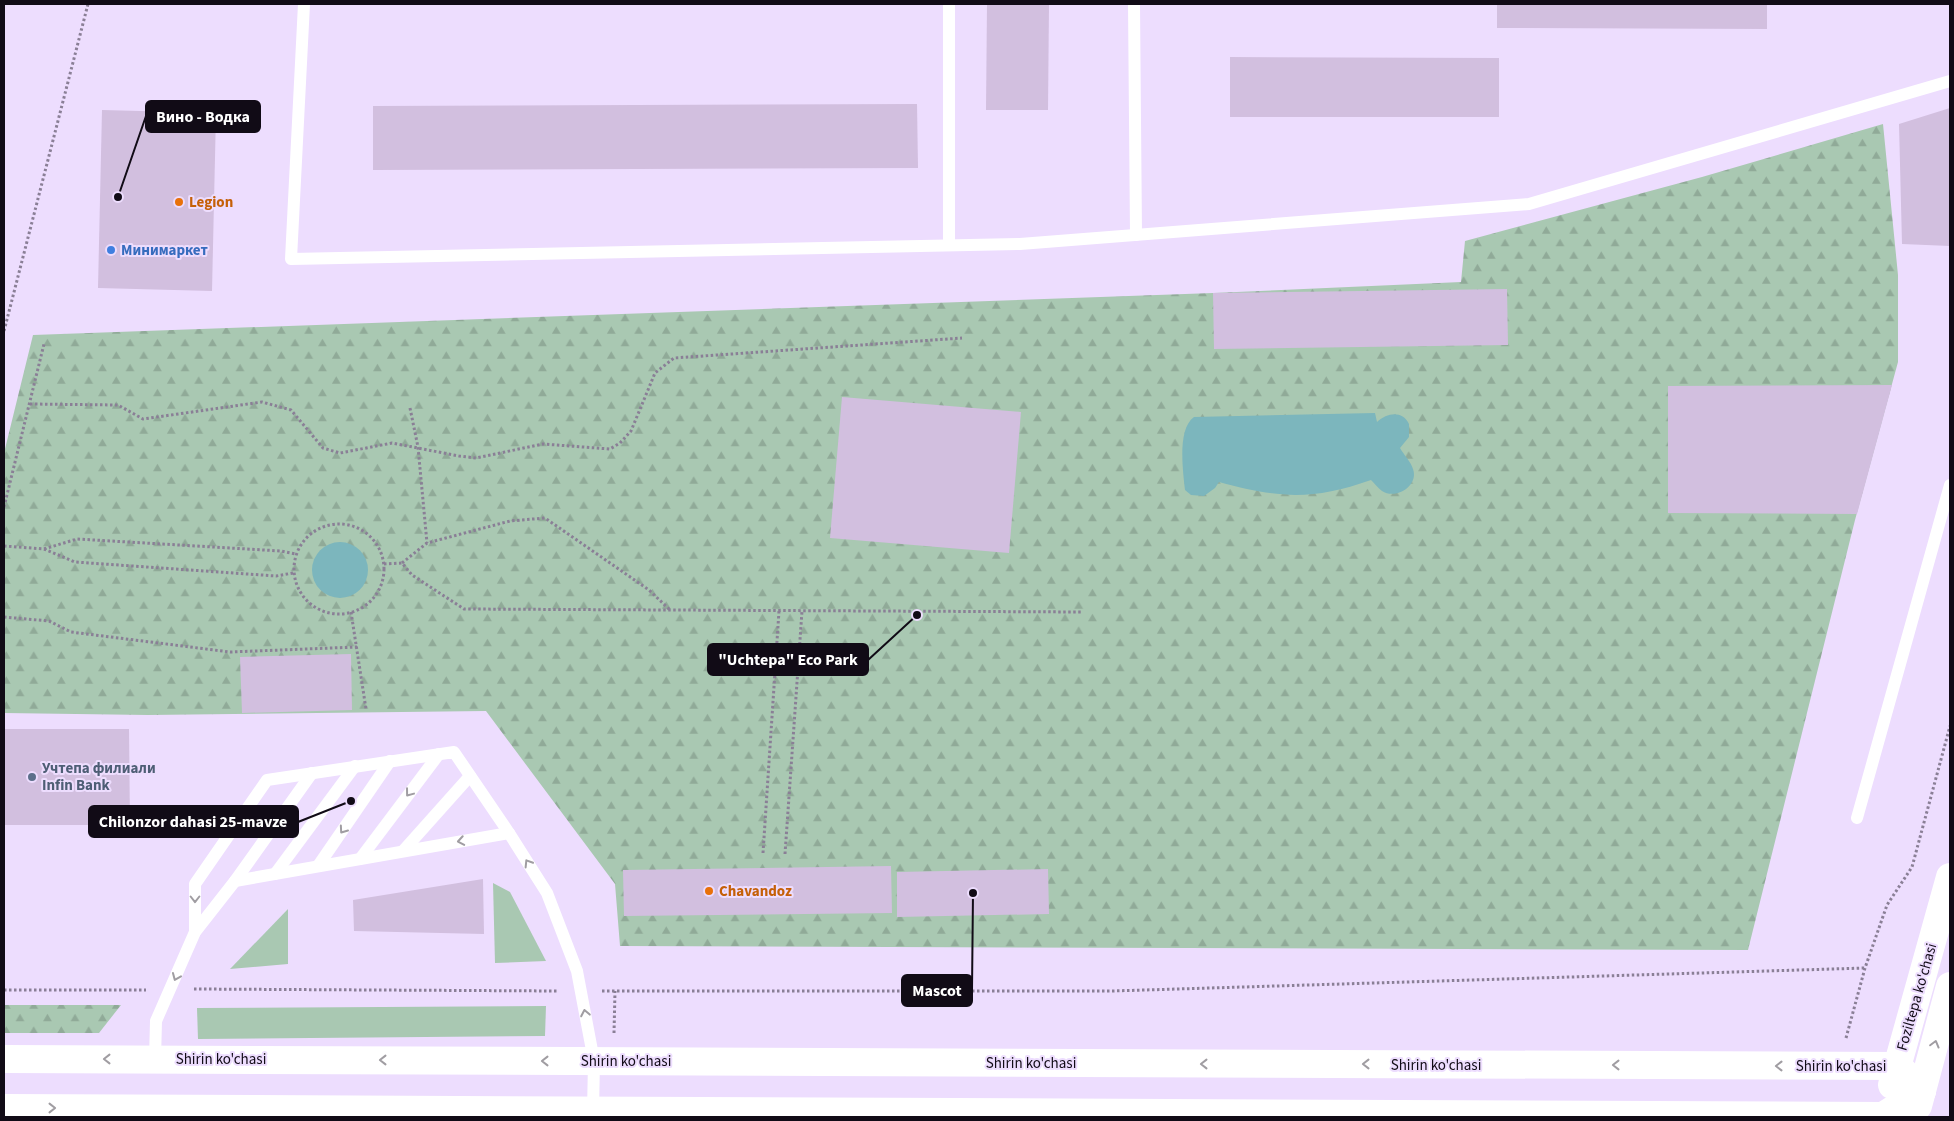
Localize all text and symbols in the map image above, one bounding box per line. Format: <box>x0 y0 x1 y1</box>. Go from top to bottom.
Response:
callout: Вино - Водка <box>146 101 260 132</box>
text: Вино - Водка <box>156 106 250 128</box>
place label: Legion <box>189 192 233 213</box>
marker: Legion <box>173 196 185 208</box>
place label: Минимаркет <box>121 240 208 261</box>
marker: Минимаркет <box>105 244 117 256</box>
callout: "Uchtepa" Eco Park <box>708 644 868 675</box>
text: "Uchtepa" Eco Park <box>718 649 858 671</box>
place label: Учтепа филиали Infin Bank <box>42 758 156 796</box>
marker: Учтепа филиали Infin Bank <box>26 771 38 783</box>
one-way arrow <box>407 787 415 796</box>
callout: Chilonzor dahasi 25-mavze <box>89 806 298 837</box>
text: Chilonzor dahasi 25-mavze <box>99 811 287 833</box>
one-way arrow <box>340 824 349 834</box>
one-way arrow <box>457 836 465 846</box>
one-way arrow <box>524 859 534 868</box>
place label: Chavandoz <box>719 881 792 902</box>
marker: Chavandoz <box>703 885 715 897</box>
one-way arrow <box>190 895 200 903</box>
street label: Foziltepa ko'chasi <box>1892 941 1942 1053</box>
one-way arrow <box>172 972 183 981</box>
callout: Mascot <box>902 975 972 1006</box>
text: Mascot <box>912 980 962 1002</box>
one-way arrow <box>580 1009 591 1018</box>
one-way arrow <box>1929 1041 1939 1049</box>
street label: Shirin ko'chasi <box>176 1049 266 1070</box>
street label: Shirin ko'chasi <box>581 1051 671 1072</box>
street label: Shirin ko'chasi <box>986 1053 1076 1074</box>
one-way arrow <box>102 1054 110 1064</box>
one-way arrow <box>379 1055 386 1065</box>
street label: Shirin ko'chasi <box>1391 1055 1481 1076</box>
one-way arrow <box>541 1056 549 1066</box>
street label: Shirin ko'chasi <box>1796 1056 1886 1077</box>
one-way arrow <box>1200 1059 1208 1069</box>
one-way arrow <box>1362 1059 1370 1069</box>
one-way arrow <box>1612 1060 1620 1070</box>
one-way arrow <box>1775 1061 1782 1071</box>
one-way arrow <box>49 1103 57 1113</box>

